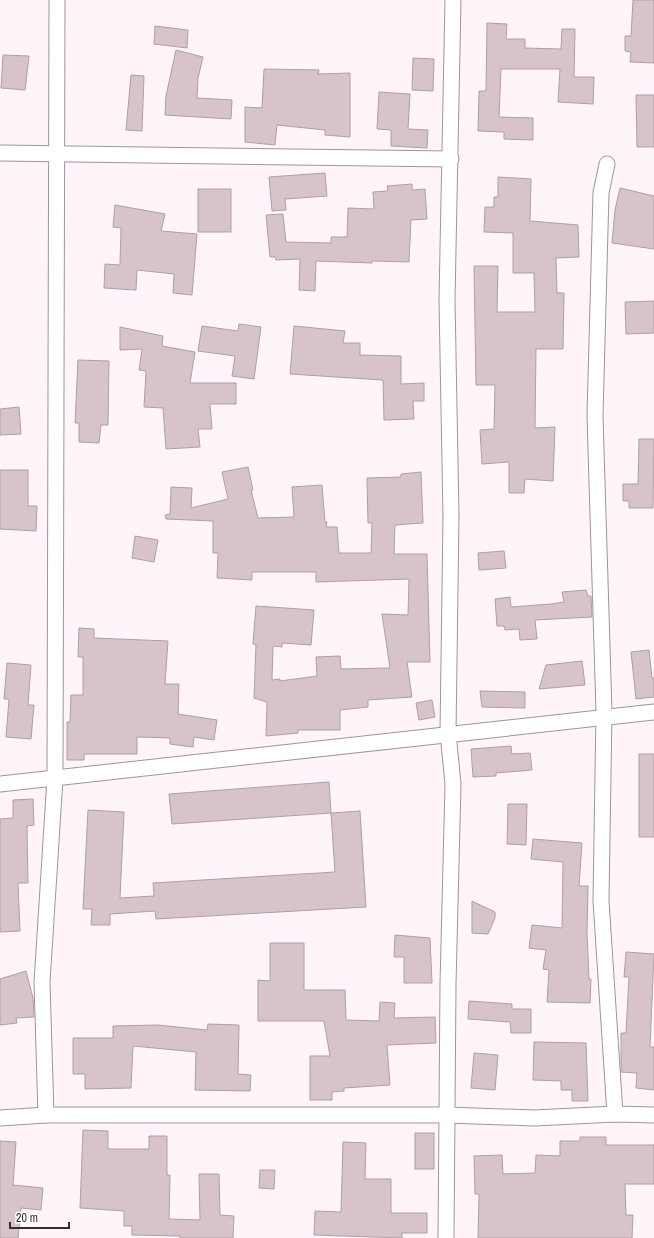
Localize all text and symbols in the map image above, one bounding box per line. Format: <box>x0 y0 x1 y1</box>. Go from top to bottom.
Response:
scale bar <box>10 1204 69 1230</box>
text: 20 m <box>16 1210 38 1226</box>

